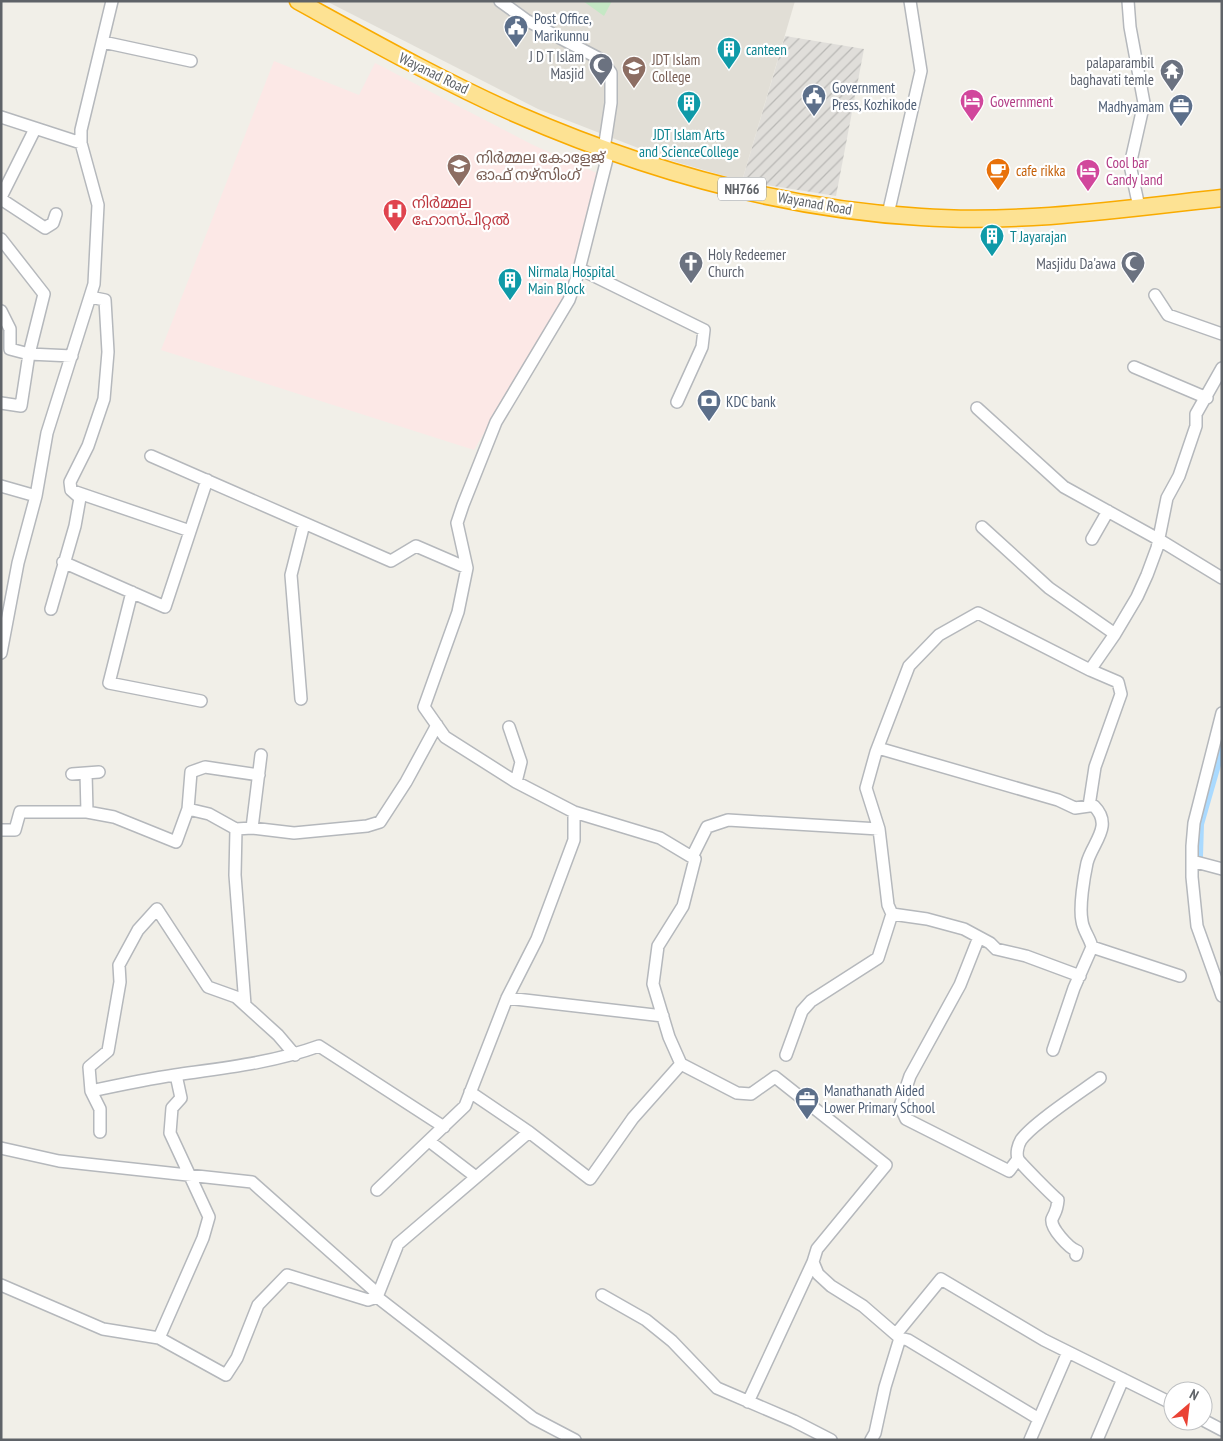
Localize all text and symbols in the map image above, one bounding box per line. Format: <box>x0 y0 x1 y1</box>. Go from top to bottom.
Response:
place label: Post Office, Marikunnu <box>534 9 592 45</box>
public building icon: Post Office, Marikunnu <box>503 14 529 48</box>
building icon: canteen <box>716 36 742 70</box>
place label: canteen <box>746 40 787 59</box>
place label: J D T Islam Masjid <box>528 47 584 83</box>
street label: Wayanad Road <box>396 48 472 98</box>
place label: JDT Islam College <box>651 50 700 86</box>
mosque icon: J D T Islam Masjid <box>588 52 614 86</box>
place label: palaparambil baghavati temle <box>1070 53 1154 89</box>
school or university icon: JDT Islam College <box>621 55 647 89</box>
temple icon: palaparambil baghavati temle <box>1159 58 1185 92</box>
place label: Government Press, Kozhikode <box>832 78 917 114</box>
public building icon: Government Press, Kozhikode <box>801 83 827 117</box>
hotel icon: Government <box>959 88 985 122</box>
building icon: JDT Islam Arts and ScienceCollege <box>676 90 702 124</box>
place label: Government <box>990 92 1053 111</box>
office icon: Madhyamam <box>1168 93 1194 127</box>
place label: Madhyamam <box>1098 97 1164 116</box>
place label: JDT Islam Arts and ScienceCollege <box>639 125 739 161</box>
place label: നിർമ്മല കോളേജ് ഓഫ് നഴ്സിംഗ് <box>476 148 607 184</box>
school or university icon: നിർമ്മല കോളേജ് ഓഫ് നഴ്സിംഗ് <box>446 153 472 187</box>
place label: Cool bar Candy land <box>1106 153 1163 189</box>
cafe icon: cafe rikka <box>985 157 1011 191</box>
hotel icon: Cool bar Candy land <box>1075 158 1101 192</box>
place label: cafe rikka <box>1016 161 1065 180</box>
road number: NH766 <box>718 178 766 200</box>
street label: Wayanad Road <box>776 187 854 219</box>
place label: നിർമ്മല ഹോസ്പിറ്റൽ <box>412 193 510 230</box>
hospital icon: നിർമ്മല ഹോസ്പിറ്റൽ <box>382 198 408 232</box>
building icon: T Jayarajan <box>979 223 1005 257</box>
place label: T Jayarajan <box>1010 227 1067 246</box>
place label: Holy Redeemer Church <box>708 245 787 281</box>
church icon: Holy Redeemer Church <box>678 250 704 284</box>
mosque icon: Masjidu Da'awa <box>1120 250 1146 284</box>
place label: Masjidu Da'awa <box>1036 254 1116 273</box>
place label: Nirmala Hospital Main Block <box>528 262 615 298</box>
building icon: Nirmala Hospital Main Block <box>497 267 523 301</box>
bank icon: KDC bank <box>696 388 722 422</box>
place label: KDC bank <box>726 392 776 411</box>
place label: Manathanath Aided Lower Primary School <box>824 1081 935 1117</box>
office icon: Manathanath Aided Lower Primary School <box>794 1086 820 1120</box>
north arrow <box>1163 1381 1213 1431</box>
text: N <box>1187 1385 1202 1404</box>

